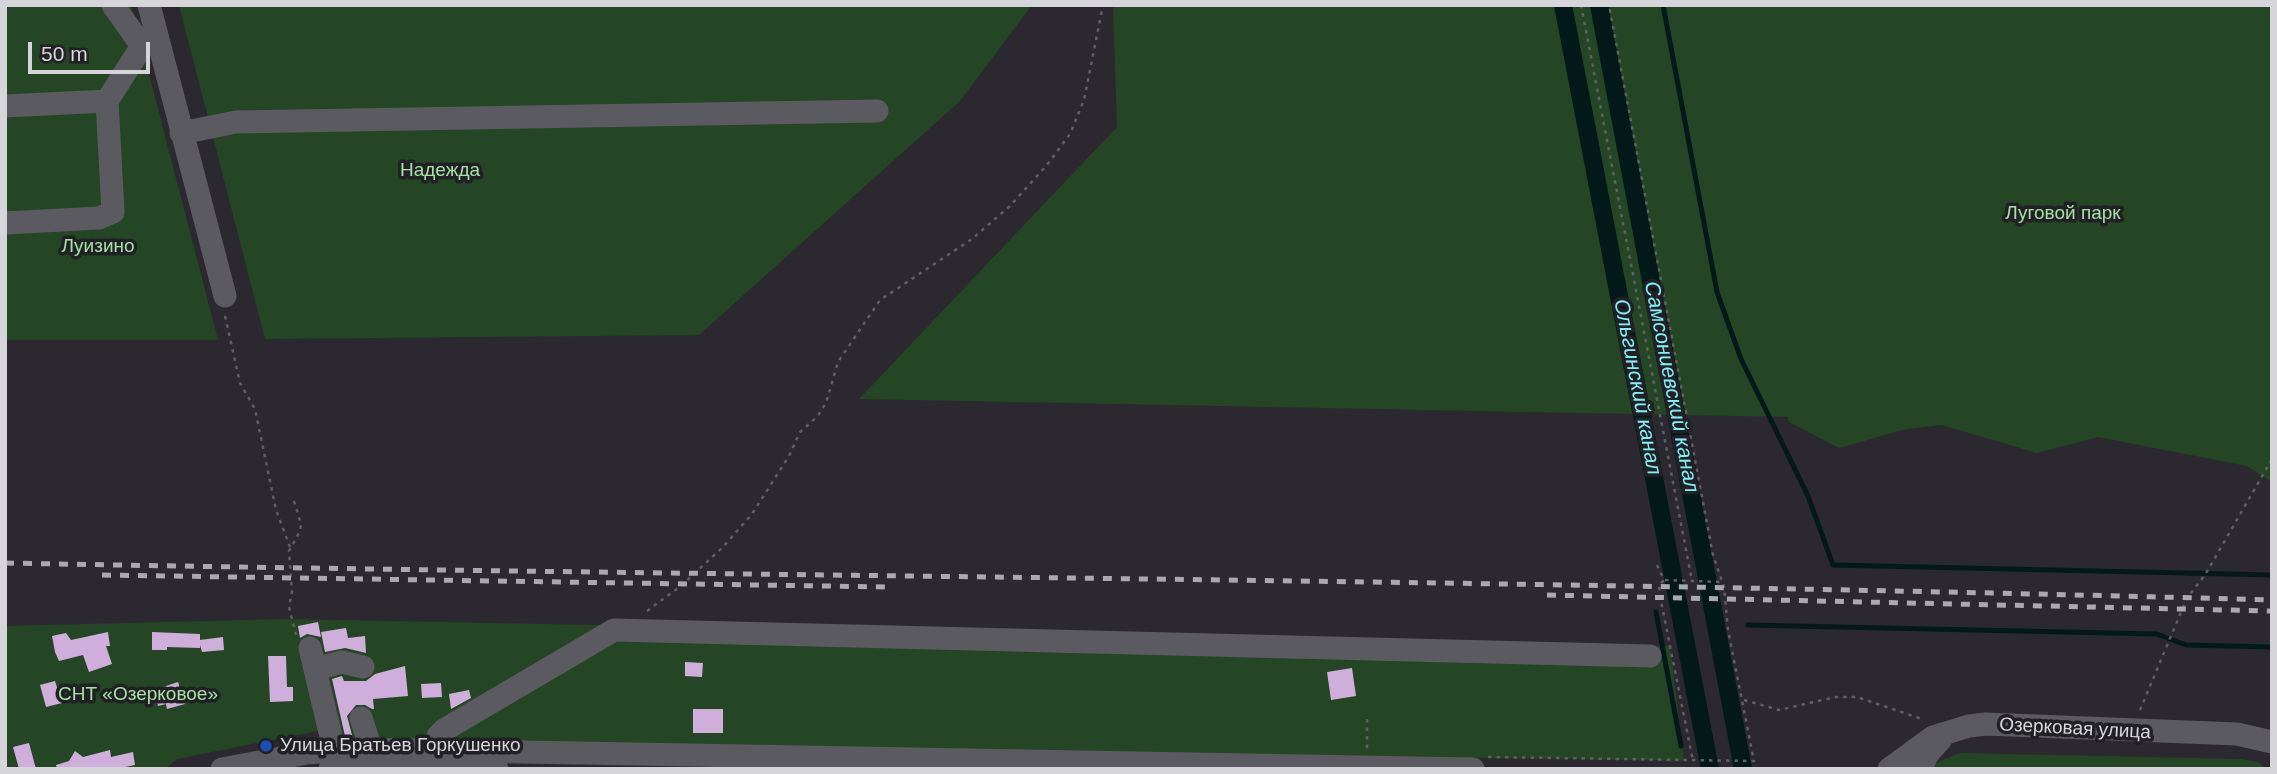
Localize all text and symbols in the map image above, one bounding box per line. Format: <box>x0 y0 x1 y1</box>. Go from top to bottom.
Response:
scale bar <box>32 28 154 72</box>
text: 50 m <box>41 42 88 65</box>
park label: Надежда <box>400 160 480 182</box>
park label: Луговой парк <box>2005 203 2121 225</box>
park label: Луизино <box>61 236 135 258</box>
water label: Самсониевский канал <box>1638 279 1704 495</box>
water label: Ольгинский канал <box>1608 297 1666 477</box>
park label: СНТ «Озерковое» <box>58 684 218 706</box>
street label: Озерковая улица <box>1999 714 2151 744</box>
place label: Улица Братьев Горкушенко <box>280 735 521 757</box>
marker: Улица Братьев Горкушенко <box>258 738 274 754</box>

